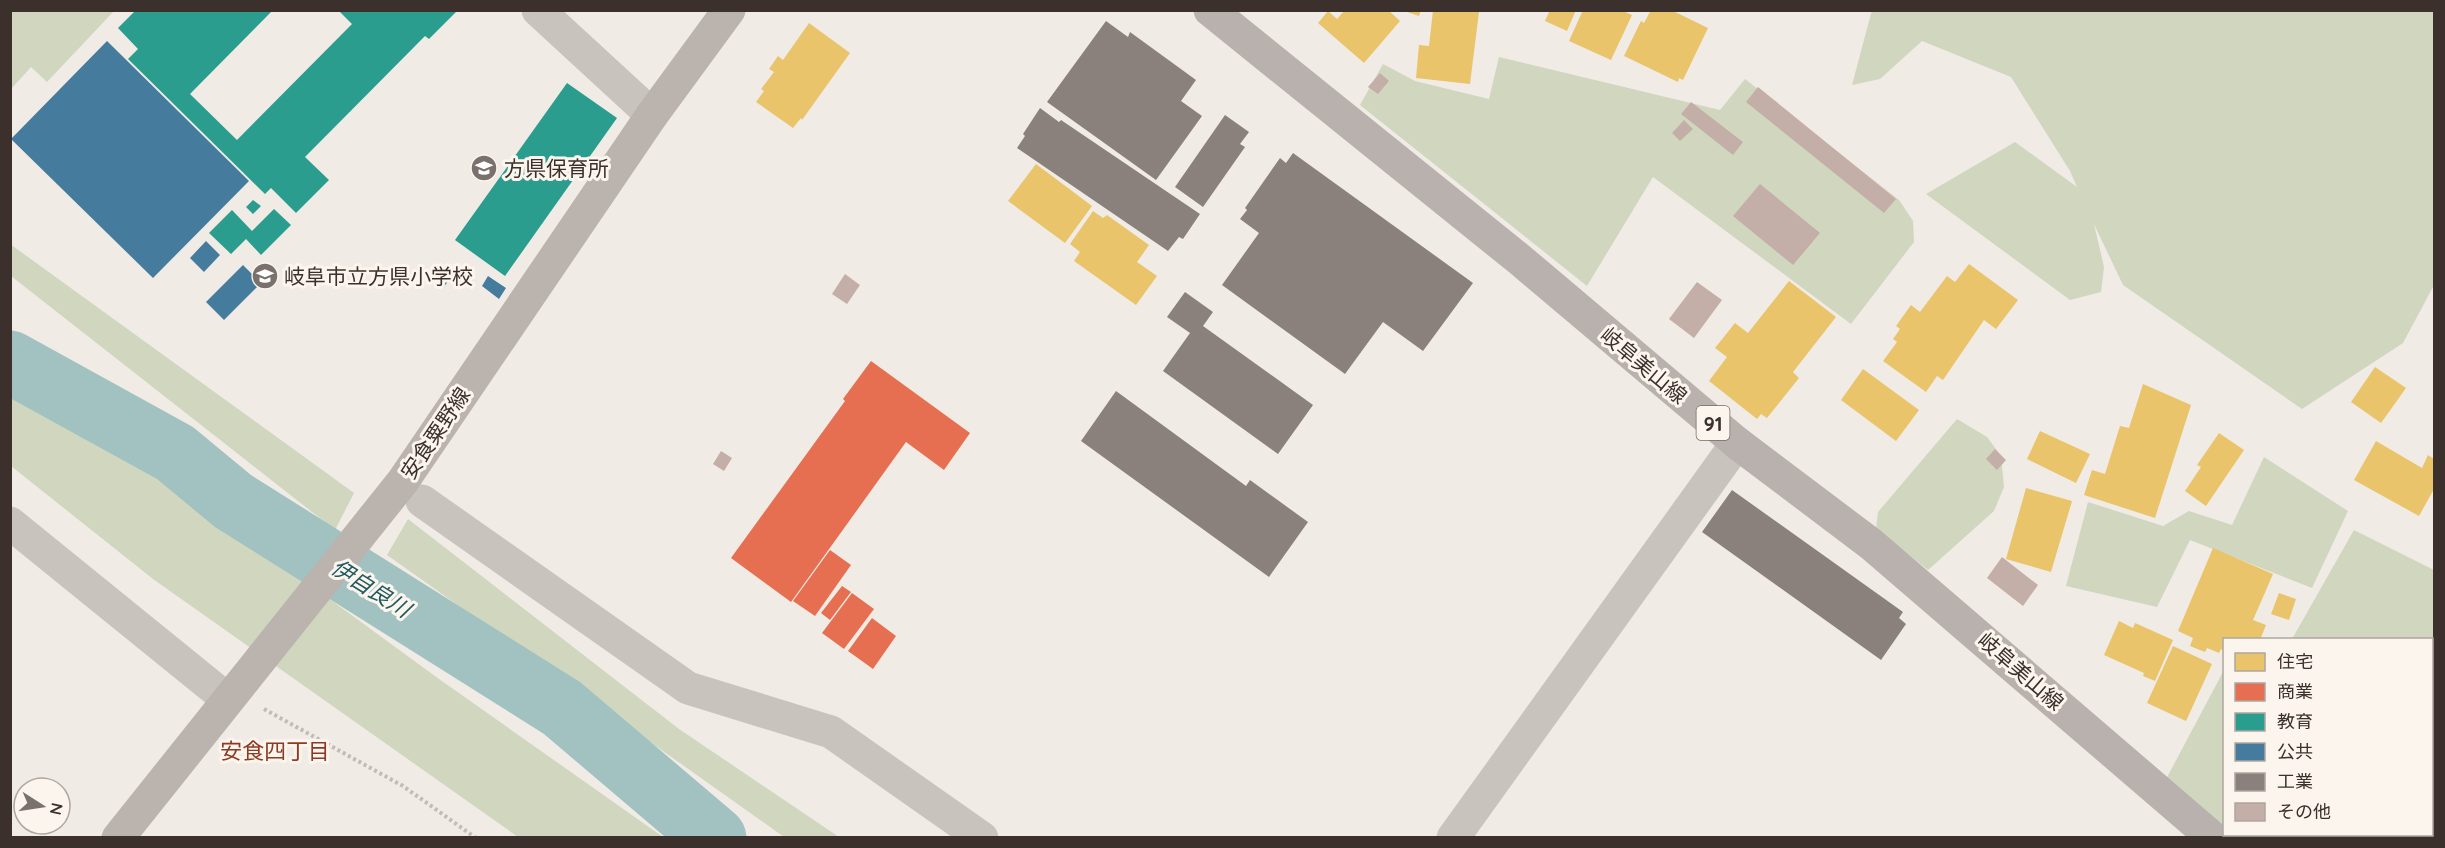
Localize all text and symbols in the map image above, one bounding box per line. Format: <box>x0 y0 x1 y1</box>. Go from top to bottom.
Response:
school or university icon: 方県保育所 <box>469 153 499 183</box>
place label: 方県保育所 <box>504 155 609 181</box>
school or university icon: 岐阜市立方県小学校 <box>250 261 280 291</box>
place label: 岐阜市立方県小学校 <box>284 263 473 289</box>
street label: 岐阜美山線 <box>1595 321 1693 409</box>
street label: 安食粟野線 <box>395 382 475 484</box>
road number: 91 <box>1696 406 1730 440</box>
water label: 伊自良川 <box>326 553 417 624</box>
street label: 岐阜美山線 <box>1973 627 2069 715</box>
legend <box>2223 638 2433 836</box>
text: 住宅 <box>2277 650 2313 673</box>
text: 商業 <box>2277 680 2313 703</box>
text: 教育 <box>2277 710 2313 733</box>
district label: 安食四丁目 <box>220 737 330 765</box>
text: 公共 <box>2277 740 2313 763</box>
text: 工業 <box>2277 770 2313 793</box>
north arrow <box>12 776 72 836</box>
text: その他 <box>2277 800 2331 823</box>
text: N <box>46 801 68 817</box>

